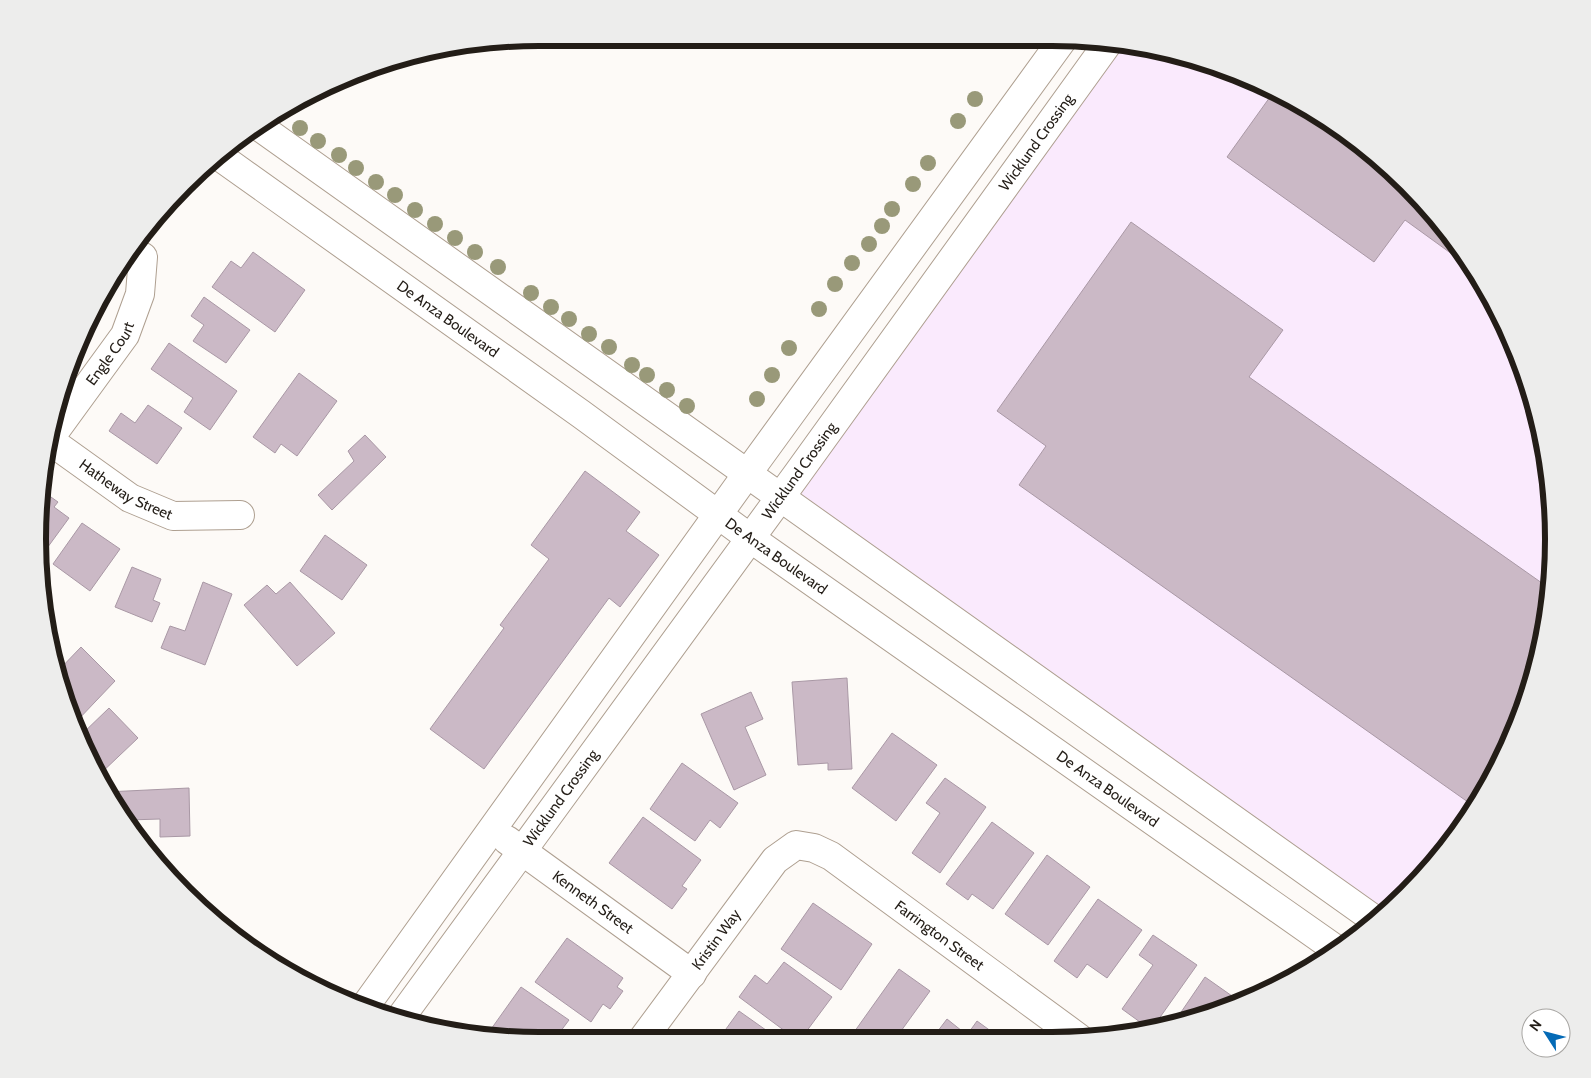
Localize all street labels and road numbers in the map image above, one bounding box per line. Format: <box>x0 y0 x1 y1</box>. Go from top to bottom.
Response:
street label: Wicklund Crossing <box>995 90 1078 195</box>
street label: De Anza Boulevard <box>393 277 502 361</box>
street label: Engle Court <box>82 319 138 389</box>
street label: Wicklund Crossing <box>758 418 841 523</box>
street label: Hatheway Street <box>76 455 175 524</box>
street label: De Anza Boulevard <box>722 514 831 598</box>
street label: Wicklund Crossing <box>519 746 602 850</box>
street label: De Anza Boulevard <box>1053 747 1162 831</box>
street label: Kenneth Street <box>549 867 637 937</box>
street label: Farrington Street <box>891 897 988 974</box>
street label: Kristin Way <box>688 905 745 973</box>

